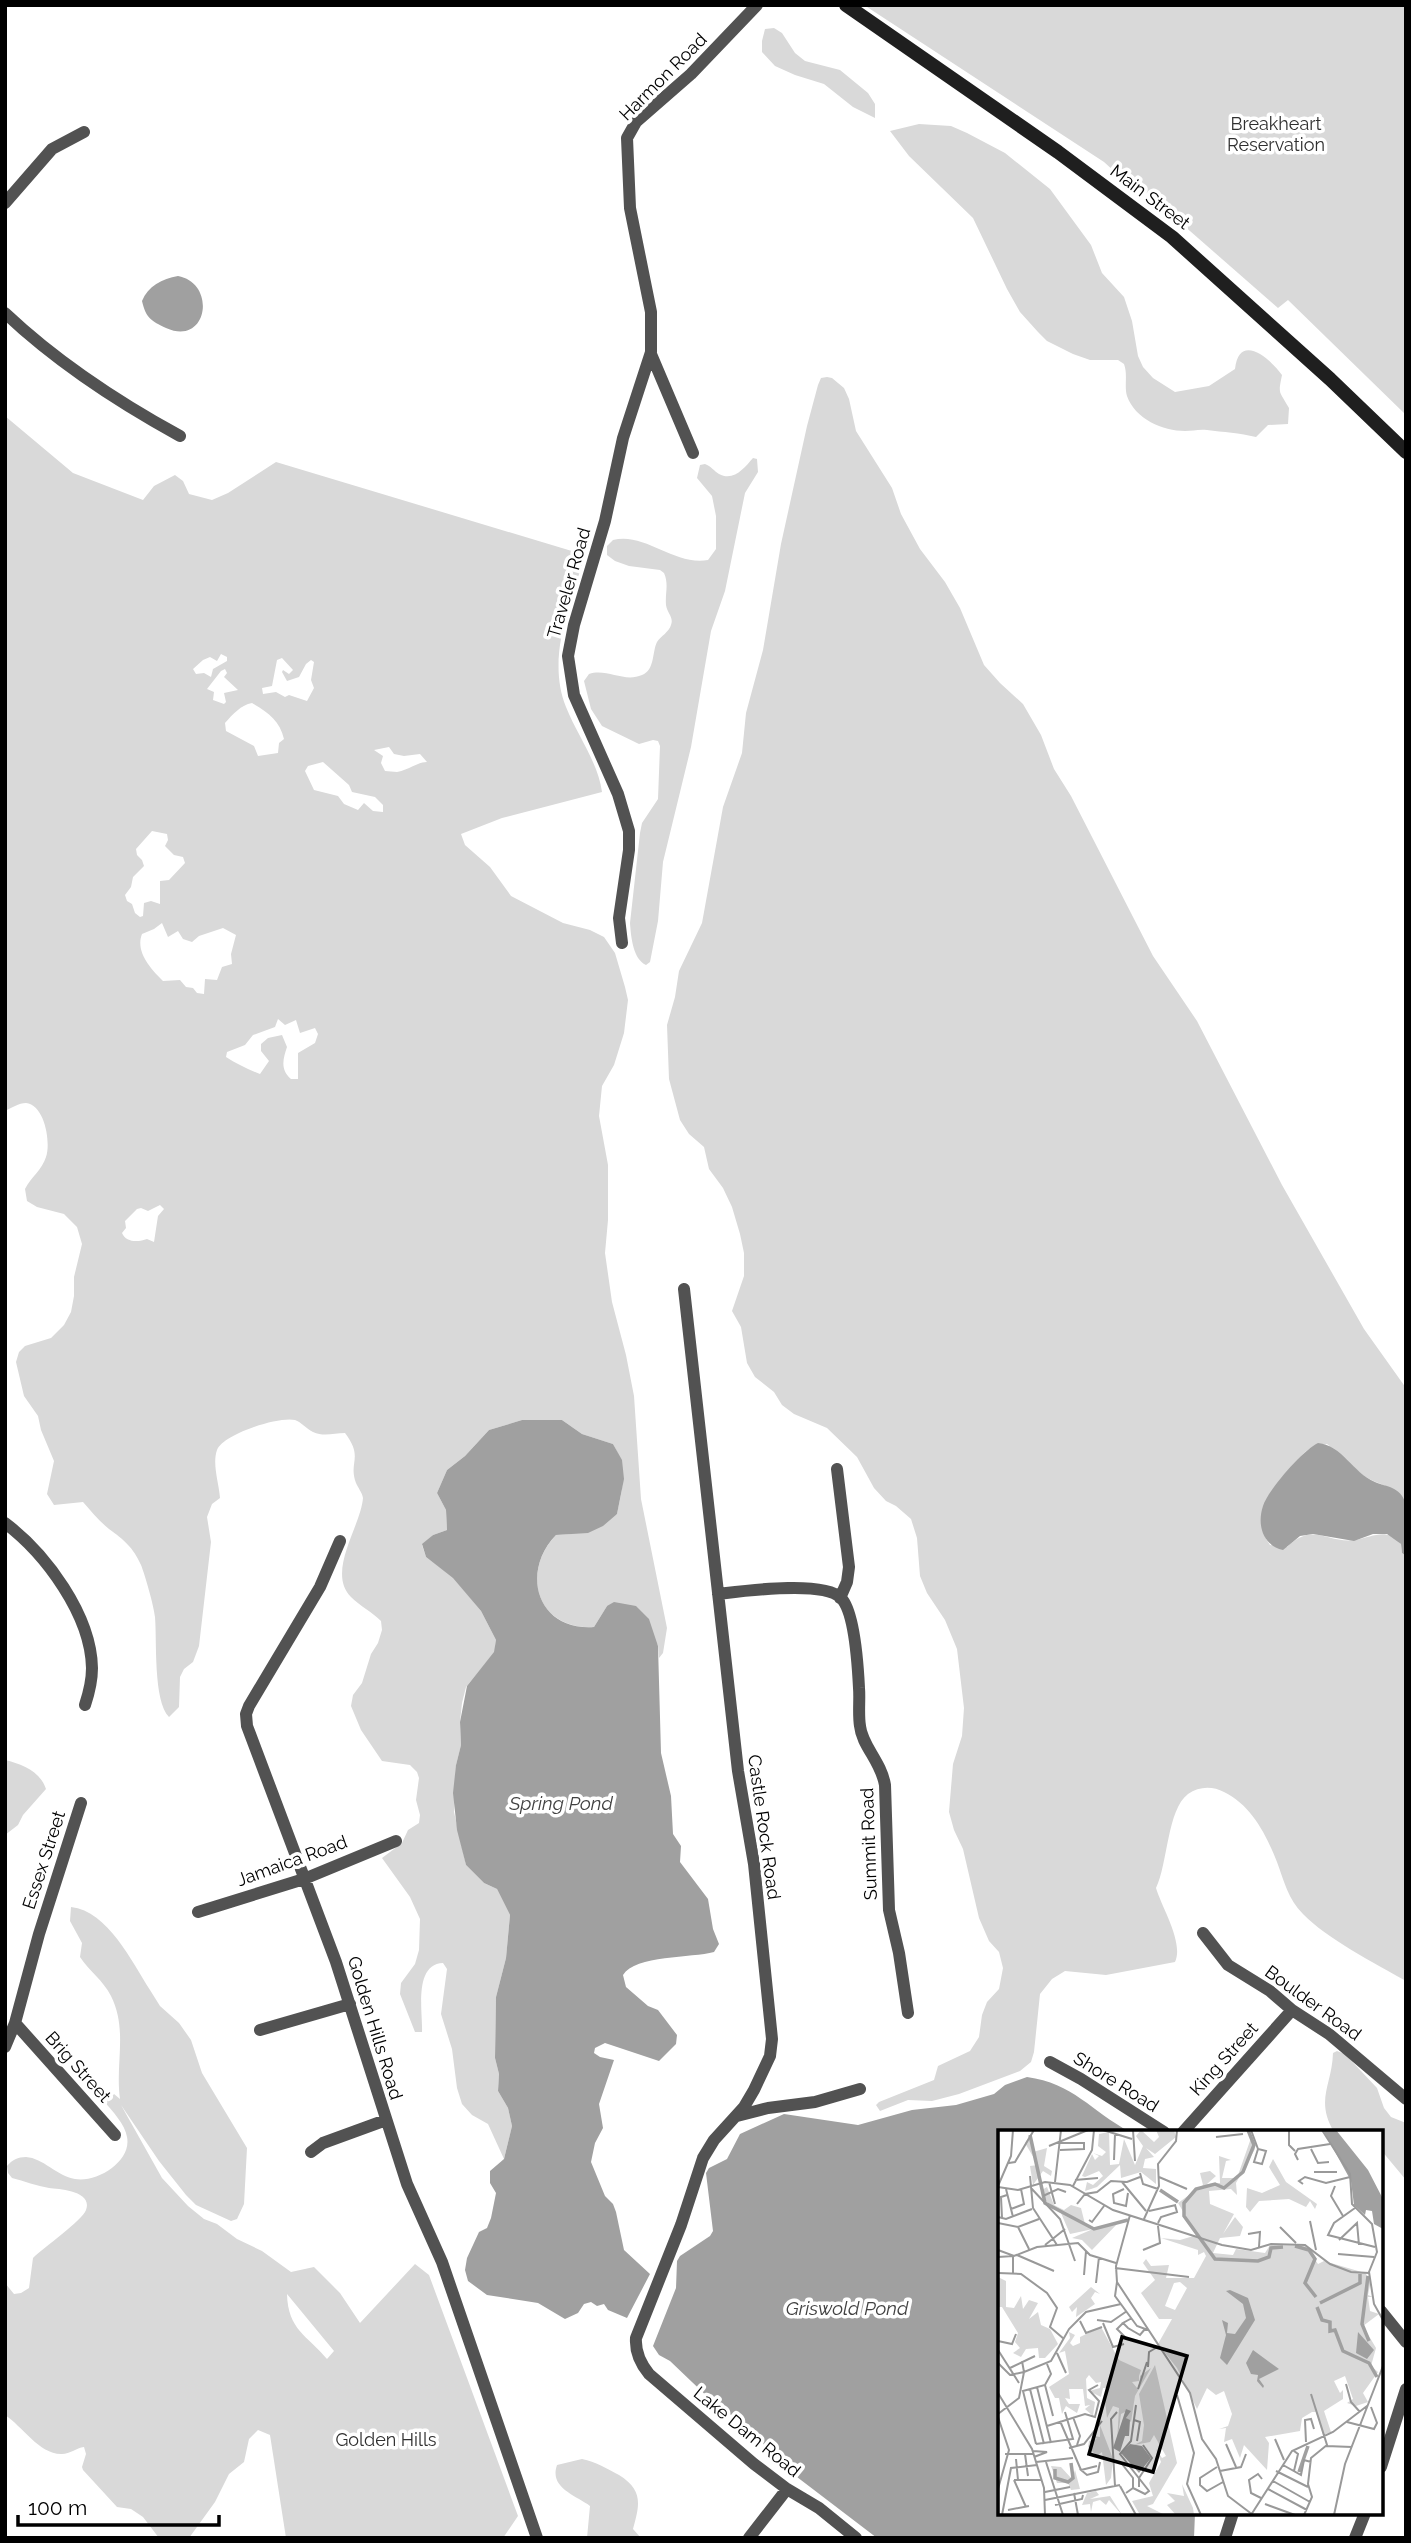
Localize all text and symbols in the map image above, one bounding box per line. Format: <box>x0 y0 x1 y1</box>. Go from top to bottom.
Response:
street label: Harmon Road <box>615 29 711 125</box>
park label: Breakheart Reservation <box>1227 113 1325 155</box>
street label: Main Street <box>1106 160 1194 233</box>
street label: Traveler Road <box>543 525 594 641</box>
street label: Castle Rock Road <box>744 1753 785 1901</box>
street label: Summit Road <box>856 1787 881 1901</box>
water label: Spring Pond <box>508 1792 613 1814</box>
street label: Essex Street <box>18 1808 69 1912</box>
street label: Jamaica Road <box>234 1831 350 1890</box>
street label: Golden Hills Road <box>344 1954 407 2102</box>
street label: Boulder Road <box>1261 1961 1365 2045</box>
street label: King Street <box>1185 2018 1262 2100</box>
street label: Brig Street <box>41 2027 116 2106</box>
street label: Shore Road <box>1070 2047 1163 2116</box>
inset map <box>998 2130 1383 2515</box>
water label: Griswold Pond <box>786 2297 909 2319</box>
street label: Lake Dam Road <box>690 2382 805 2481</box>
park label: Golden Hills <box>335 2429 437 2450</box>
scale bar <box>18 2484 219 2528</box>
text: 100 m <box>28 2495 87 2520</box>

